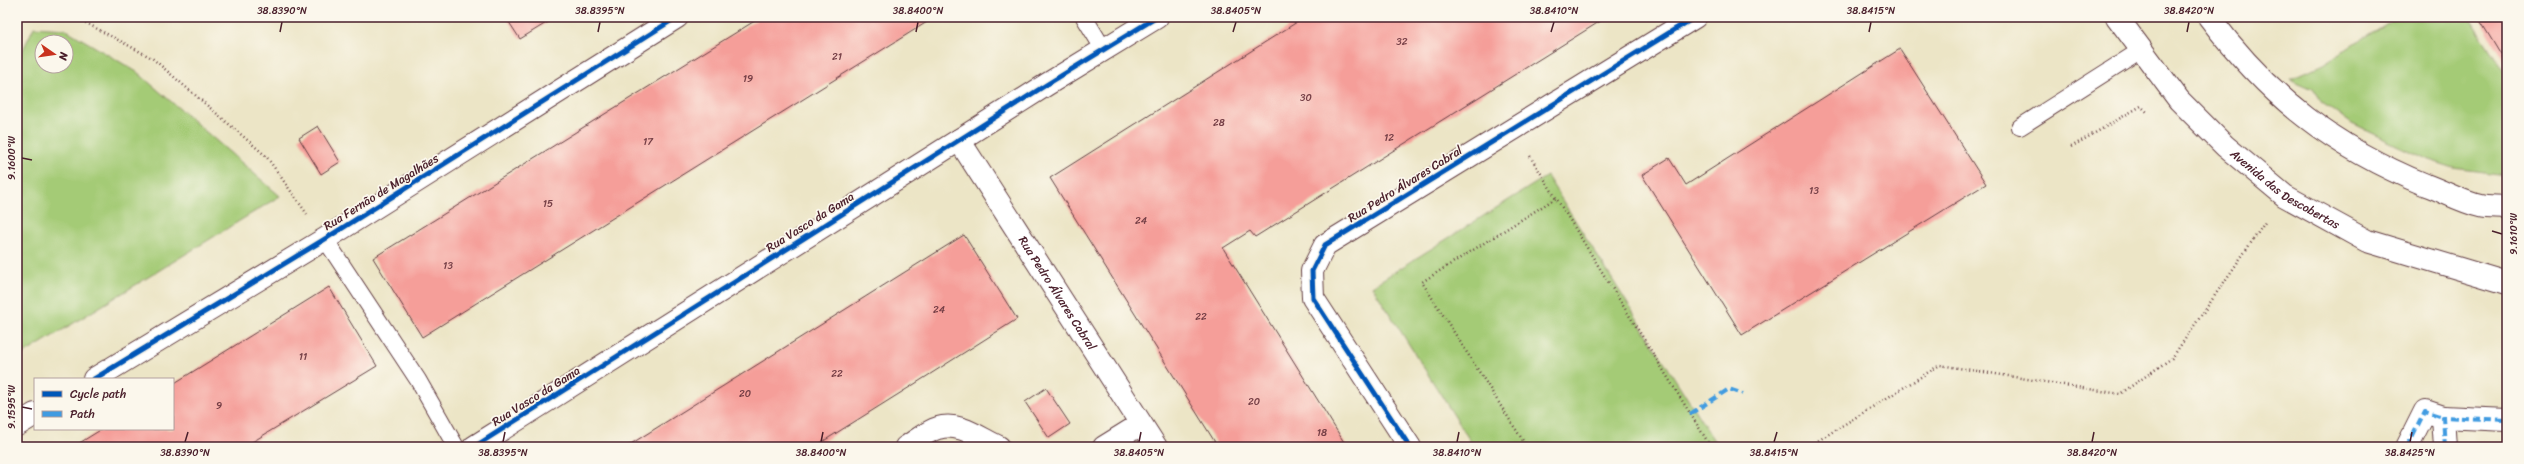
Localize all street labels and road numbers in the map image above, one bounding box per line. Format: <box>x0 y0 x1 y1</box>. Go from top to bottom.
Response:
street label: Rua Pedro Álvares Cabral <box>1343 139 1467 228</box>
street label: Avenida das Descobertas <box>2224 143 2345 235</box>
street label: Rua Fernão de Magalhães <box>319 147 444 237</box>
street label: Rua Vasco da Gama <box>761 186 859 258</box>
street label: Rua Pedro Álvares Cabral <box>1012 232 1103 355</box>
street label: Rua Vasco da Gama <box>487 360 585 432</box>

